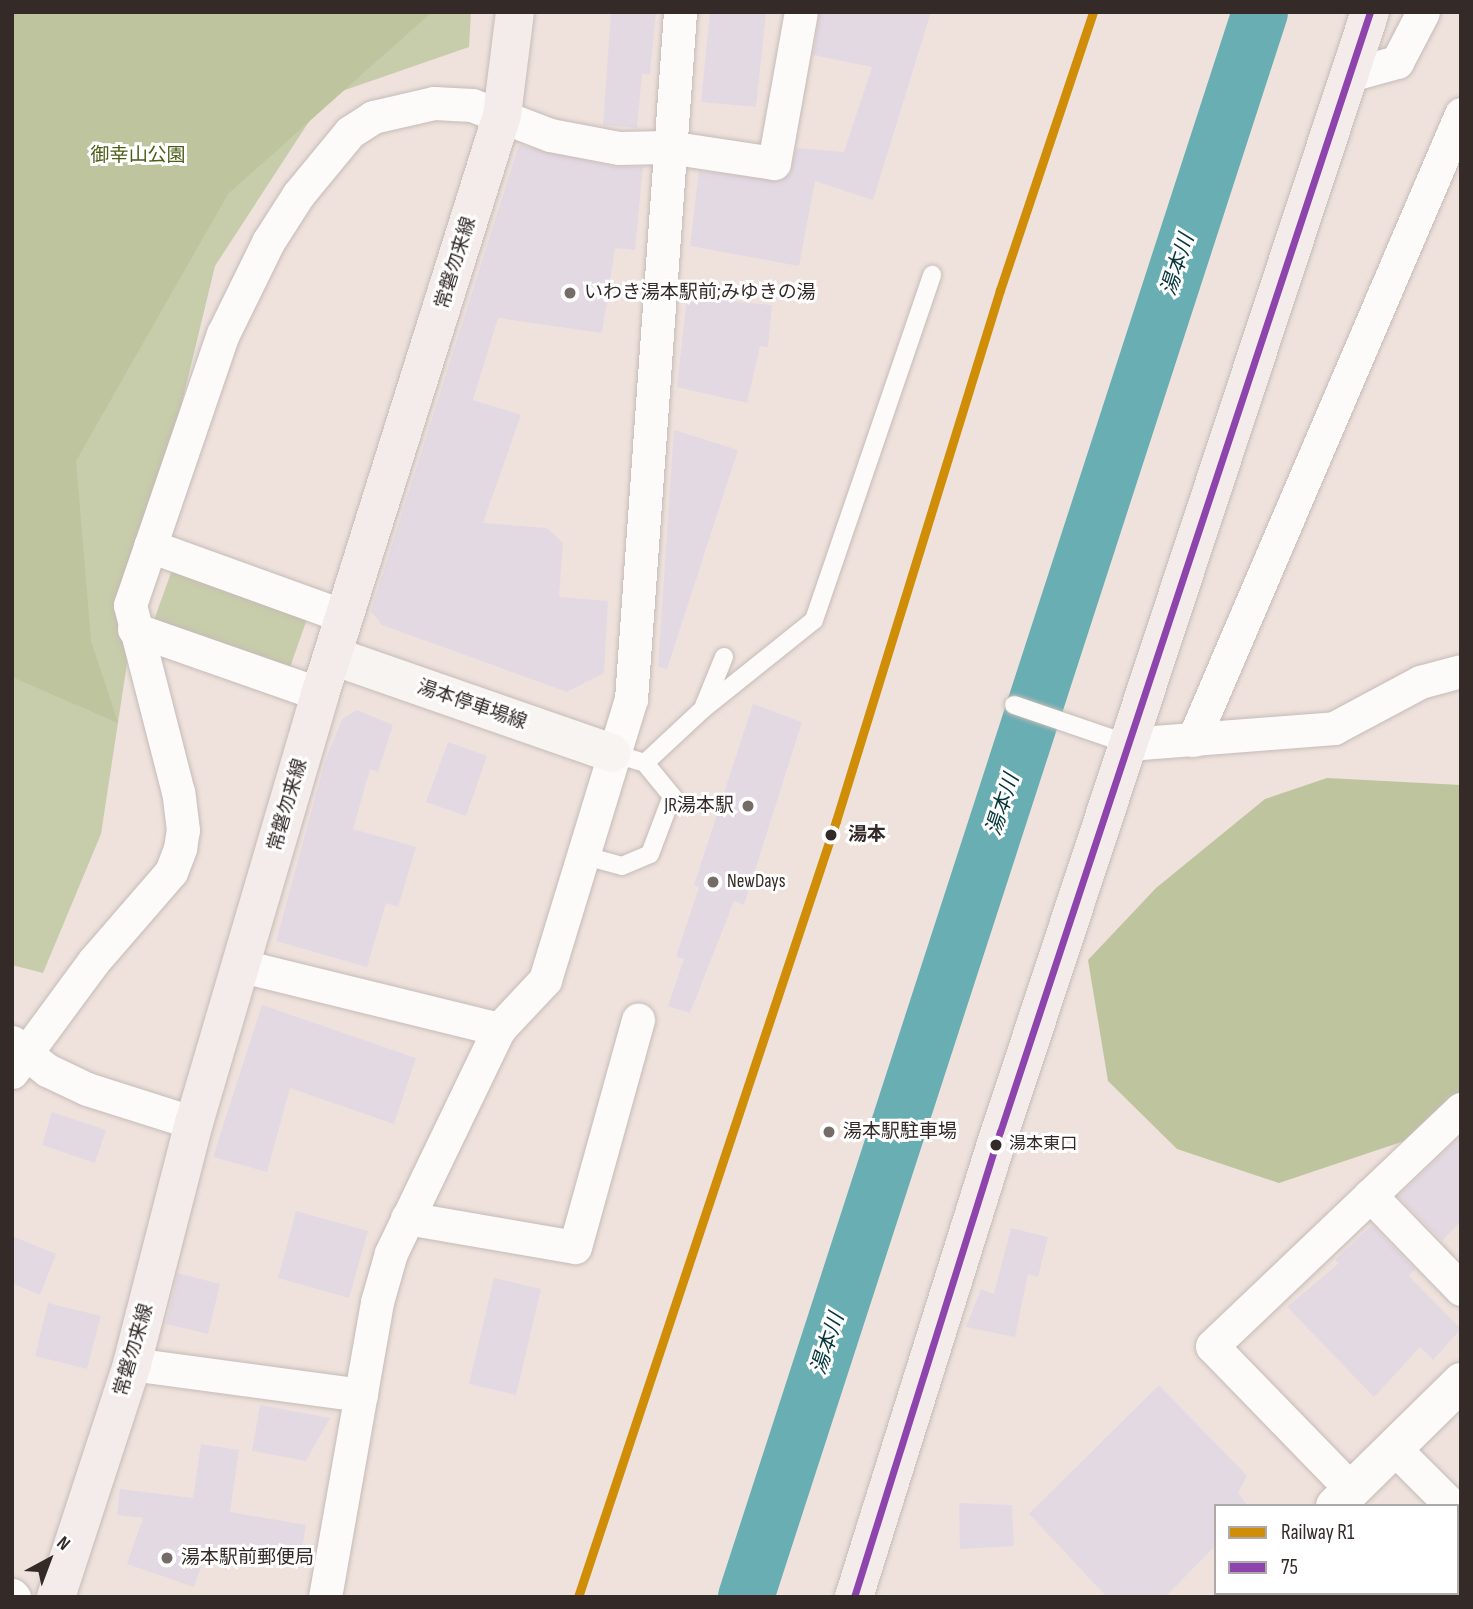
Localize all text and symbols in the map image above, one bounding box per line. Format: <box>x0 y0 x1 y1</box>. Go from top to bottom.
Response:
park label: 御幸山公園 <box>91 145 185 167</box>
street label: 常磐勿来線 <box>431 214 481 312</box>
water label: 湯本川 <box>1156 231 1200 299</box>
place label: いわき湯本駅前;みゆきの湯 <box>584 282 816 304</box>
marker: いわき湯本駅前;みゆきの湯 <box>562 285 578 301</box>
street label: 湯本停車場線 <box>414 676 530 734</box>
street label: 常磐勿来線 <box>264 756 312 854</box>
water label: 湯本川 <box>981 771 1025 839</box>
place label: JR湯本駅 <box>664 795 734 817</box>
marker: JR湯本駅 <box>740 798 756 814</box>
marker: 湯本 <box>820 824 842 846</box>
place label: 湯本 <box>848 824 886 846</box>
place label: NewDays <box>727 871 785 893</box>
marker: NewDays <box>705 874 721 890</box>
place label: 湯本駅駐車場 <box>843 1121 957 1143</box>
marker: 湯本駅駐車場 <box>821 1124 837 1140</box>
place label: 湯本東口 <box>1009 1135 1077 1155</box>
marker: 湯本東口 <box>989 1138 1003 1152</box>
street label: 常磐勿来線 <box>110 1301 158 1399</box>
water label: 湯本川 <box>806 1310 850 1378</box>
legend <box>1214 1504 1459 1595</box>
text: Railway R1 <box>1281 1520 1354 1545</box>
north arrow <box>14 1525 84 1595</box>
text: N <box>52 1532 74 1556</box>
place label: 湯本駅前郵便局 <box>181 1547 314 1569</box>
marker: 湯本駅前郵便局 <box>159 1550 175 1566</box>
text: 75 <box>1281 1555 1298 1580</box>

